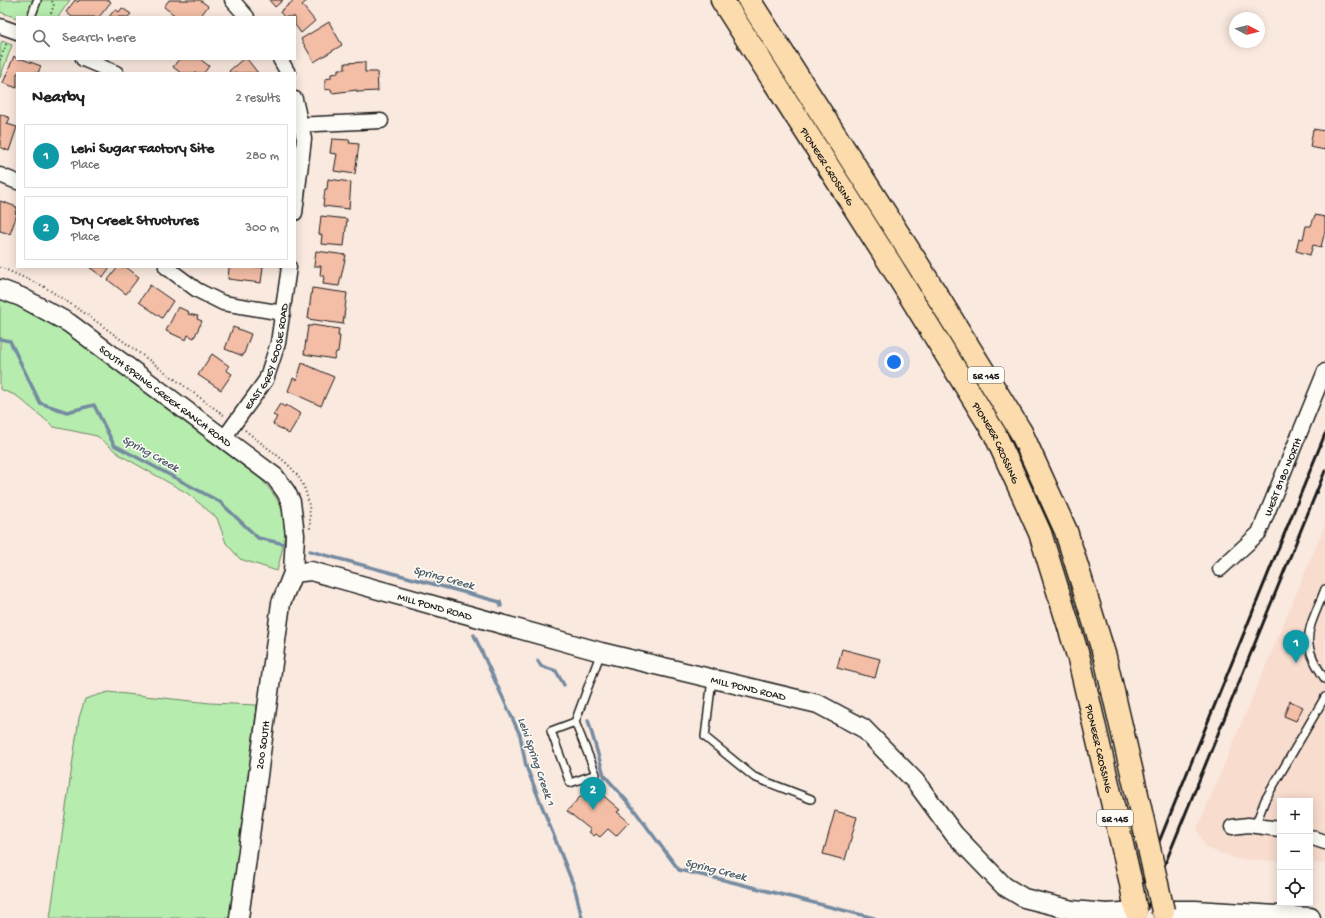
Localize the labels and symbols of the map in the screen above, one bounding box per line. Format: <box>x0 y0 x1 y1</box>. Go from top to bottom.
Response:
north arrow <box>1229 12 1265 48</box>
street label: PIONEER CROSSING <box>796 125 856 209</box>
street label: EAST GREY GOOSE ROAD <box>243 302 292 413</box>
street label: SOUTH SPRING CREEK RANCH ROAD <box>96 344 234 451</box>
your location <box>884 352 904 372</box>
road number: SR 145 <box>968 367 1004 383</box>
street label: PIONEER CROSSING <box>968 400 1021 487</box>
water label: Spring Creek <box>119 434 182 477</box>
street label: WEST 8180 NORTH <box>1263 436 1305 518</box>
water label: Spring Creek <box>412 564 477 594</box>
street label: MILL POND ROAD <box>396 592 474 624</box>
pin: 1 <box>1283 630 1309 663</box>
street label: MILL POND ROAD <box>709 675 788 704</box>
street label: PIONEER CROSSING <box>1082 703 1114 795</box>
water label: Lehi Spring Creek 1 <box>513 716 557 808</box>
street label: 200 SOUTH <box>255 719 273 770</box>
pin: 2 <box>580 777 606 810</box>
road number: SR 145 <box>1097 810 1133 826</box>
water label: Spring Creek <box>684 857 749 886</box>

